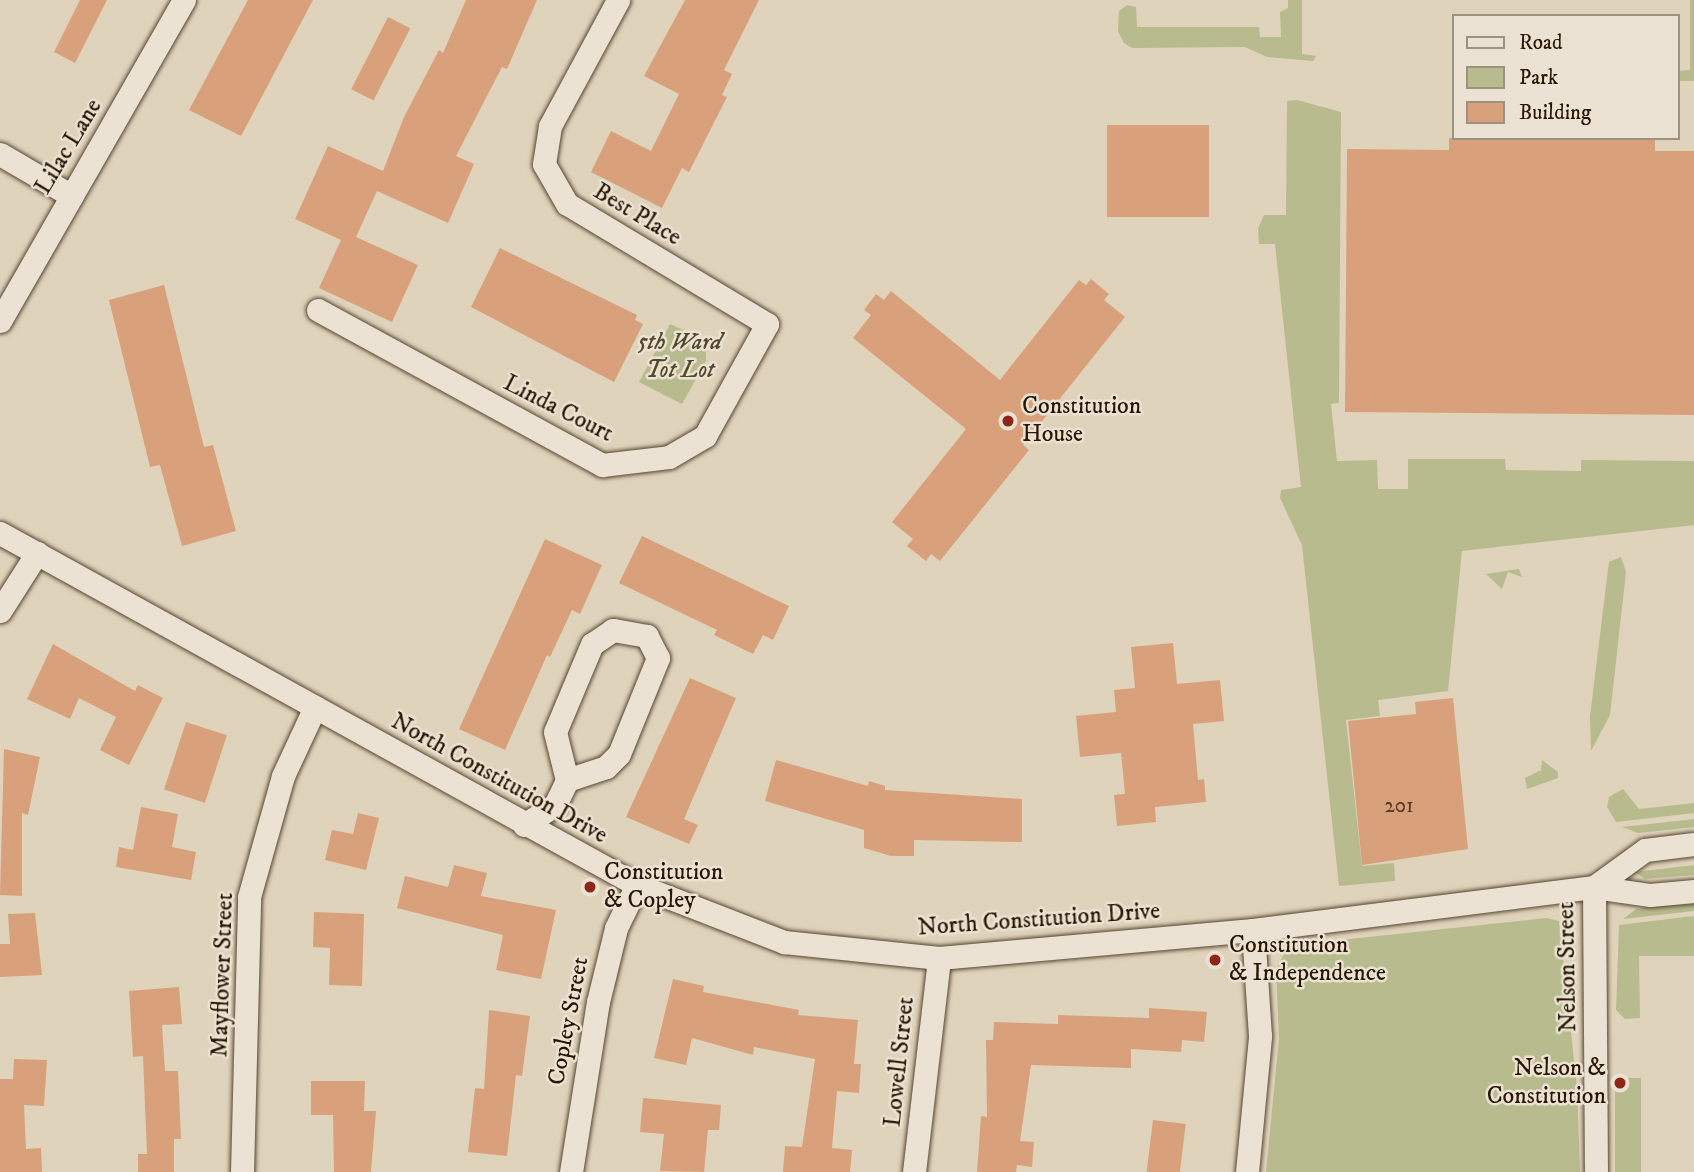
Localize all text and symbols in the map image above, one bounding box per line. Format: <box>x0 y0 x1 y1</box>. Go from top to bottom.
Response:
legend <box>1452 14 1680 140</box>
text: Road <box>1519 30 1563 56</box>
text: Park <box>1519 65 1558 91</box>
street label: Lilac Lane <box>29 94 109 200</box>
text: Building <box>1519 100 1591 126</box>
street label: Best Place <box>588 178 686 252</box>
park label: 5th Ward Tot Lot <box>638 329 722 385</box>
street label: Linda Court <box>498 369 618 449</box>
place label: Constitution House <box>1022 393 1141 449</box>
marker: Constitution House <box>1000 413 1016 429</box>
street label: North Constitution Drive <box>386 707 612 851</box>
house number: 201 <box>1384 793 1414 819</box>
place label: Constitution & Copley <box>604 859 723 915</box>
marker: Constitution & Copley <box>582 879 598 895</box>
street label: Mayflower Street <box>206 892 240 1058</box>
street label: North Constitution Drive <box>917 897 1161 943</box>
street label: Nelson Street <box>1552 901 1584 1033</box>
place label: Constitution & Independence <box>1229 932 1386 988</box>
marker: Constitution & Independence <box>1207 952 1223 968</box>
street label: Copley Street <box>542 954 596 1088</box>
street label: Lowell Street <box>879 996 921 1128</box>
place label: Nelson & Constitution <box>1487 1055 1606 1111</box>
marker: Nelson & Constitution <box>1612 1075 1628 1091</box>

